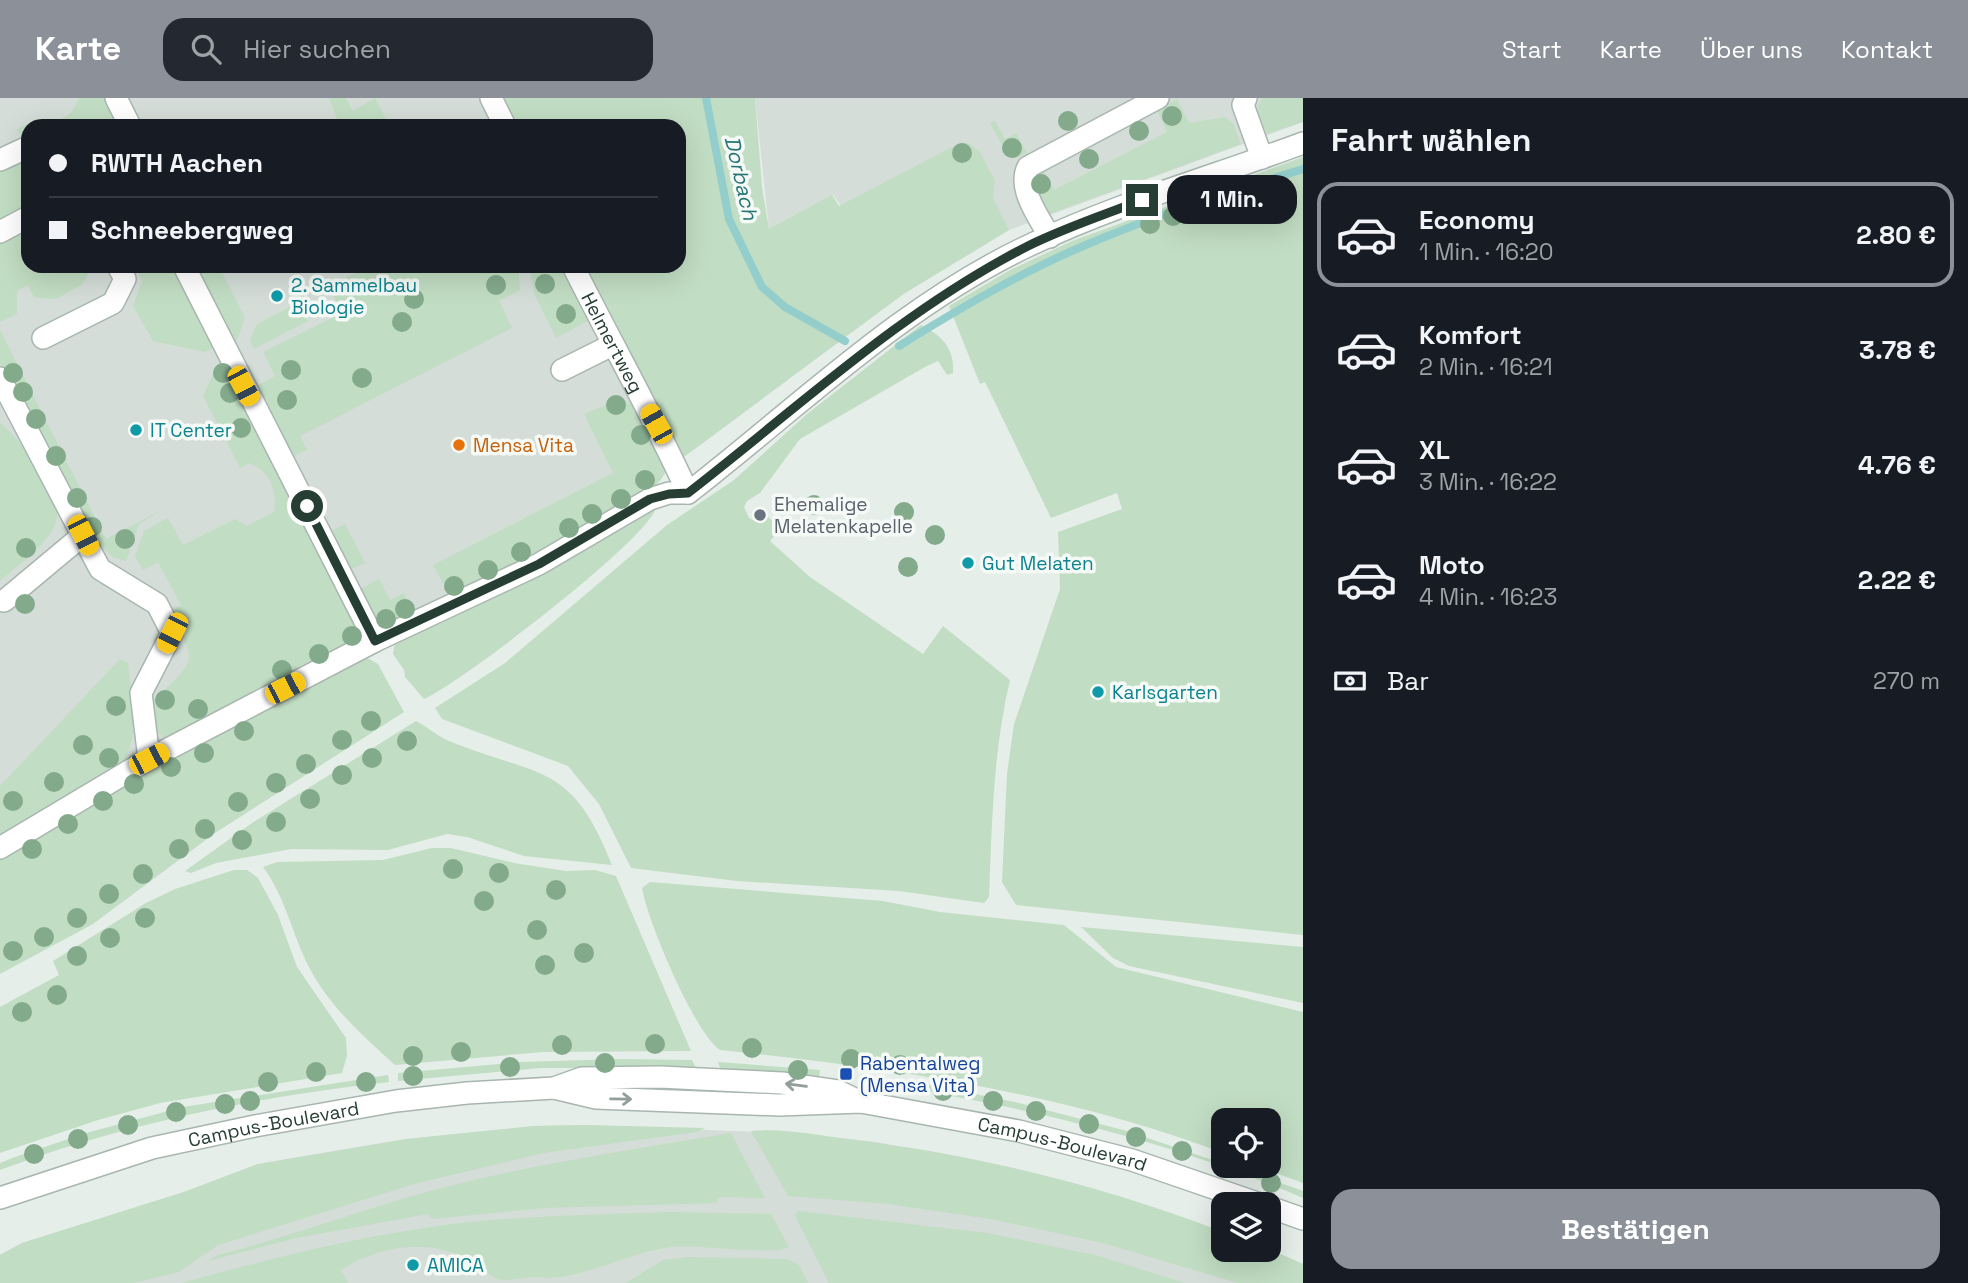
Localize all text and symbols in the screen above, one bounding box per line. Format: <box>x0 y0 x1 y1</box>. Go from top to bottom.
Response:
search box <box>163 18 653 81</box>
text: Karte <box>35 28 121 70</box>
icon: search <box>187 30 225 68</box>
text: Hier suchen <box>243 32 391 66</box>
text: Start <box>1502 34 1562 65</box>
text: Karte <box>1600 34 1662 65</box>
text: Über uns <box>1700 34 1803 65</box>
text: Kontakt <box>1841 34 1933 65</box>
text: Fahrt wählen <box>1331 120 1531 160</box>
water label: Dorbach <box>719 133 765 224</box>
text: RWTH Aachen <box>91 146 263 180</box>
callout: 1 Min. <box>1166 176 1296 224</box>
route end <box>1126 184 1158 216</box>
text: 1 Min. <box>1200 184 1264 214</box>
icon: car <box>1335 203 1398 266</box>
text: Economy <box>1419 203 1535 237</box>
text: Schneebergweg <box>91 213 294 247</box>
text: 2.80 € <box>1856 218 1936 252</box>
text: 1 Min. · 16:20 <box>1419 237 1553 267</box>
place label: 2. Sammelbau Biologie <box>291 273 417 320</box>
marker: 2. Sammelbau Biologie <box>269 288 285 304</box>
street label: Helmertweg <box>575 288 649 397</box>
icon: car <box>1335 318 1398 381</box>
text: Komfort <box>1419 318 1522 352</box>
text: 3.78 € <box>1859 333 1936 367</box>
text: 2 Min. · 16:21 <box>1419 352 1553 382</box>
car <box>224 363 263 409</box>
car <box>637 401 676 447</box>
place label: IT Center <box>150 418 232 443</box>
marker: IT Center <box>128 422 144 438</box>
place label: Mensa Vita <box>473 433 574 458</box>
icon: car <box>1335 433 1398 496</box>
text: XL <box>1419 433 1450 467</box>
marker: Mensa Vita <box>451 437 467 453</box>
text: 4.76 € <box>1858 448 1936 482</box>
text: 3 Min. · 16:22 <box>1419 467 1557 497</box>
route start <box>291 490 323 522</box>
place label: Ehemalige Melatenkapelle <box>774 492 913 539</box>
marker: Ehemalige Melatenkapelle <box>752 507 768 523</box>
car <box>65 512 102 558</box>
icon: car <box>1335 548 1398 611</box>
text: Moto <box>1419 548 1485 582</box>
place label: Gut Melaten <box>982 551 1094 576</box>
marker: Gut Melaten <box>960 555 976 571</box>
text: 2.22 € <box>1858 563 1936 597</box>
text: 4 Min. · 16:23 <box>1419 582 1557 612</box>
car <box>154 610 191 656</box>
icon: cash <box>1331 662 1369 700</box>
text: Bar <box>1387 664 1429 698</box>
text: 270 m <box>1873 666 1940 696</box>
car <box>262 669 309 707</box>
place label: Karlsgarten <box>1112 680 1218 705</box>
marker: Karlsgarten <box>1090 684 1106 700</box>
car <box>126 740 173 778</box>
place label: Rabentalweg (Mensa Vita) <box>860 1051 981 1098</box>
marker: Rabentalweg (Mensa Vita) <box>838 1066 854 1082</box>
one-way arrow <box>785 1078 808 1091</box>
one-way arrow <box>609 1092 632 1106</box>
street label: Campus-Boulevard <box>186 1096 361 1153</box>
map controls <box>1211 1108 1281 1262</box>
button: locate <box>1211 1108 1281 1178</box>
street label: Campus-Boulevard <box>976 1112 1150 1177</box>
button: Bestätigen <box>1331 1189 1940 1269</box>
button: layers <box>1211 1192 1281 1262</box>
place label: AMICA <box>427 1253 484 1278</box>
marker: AMICA <box>405 1257 421 1273</box>

